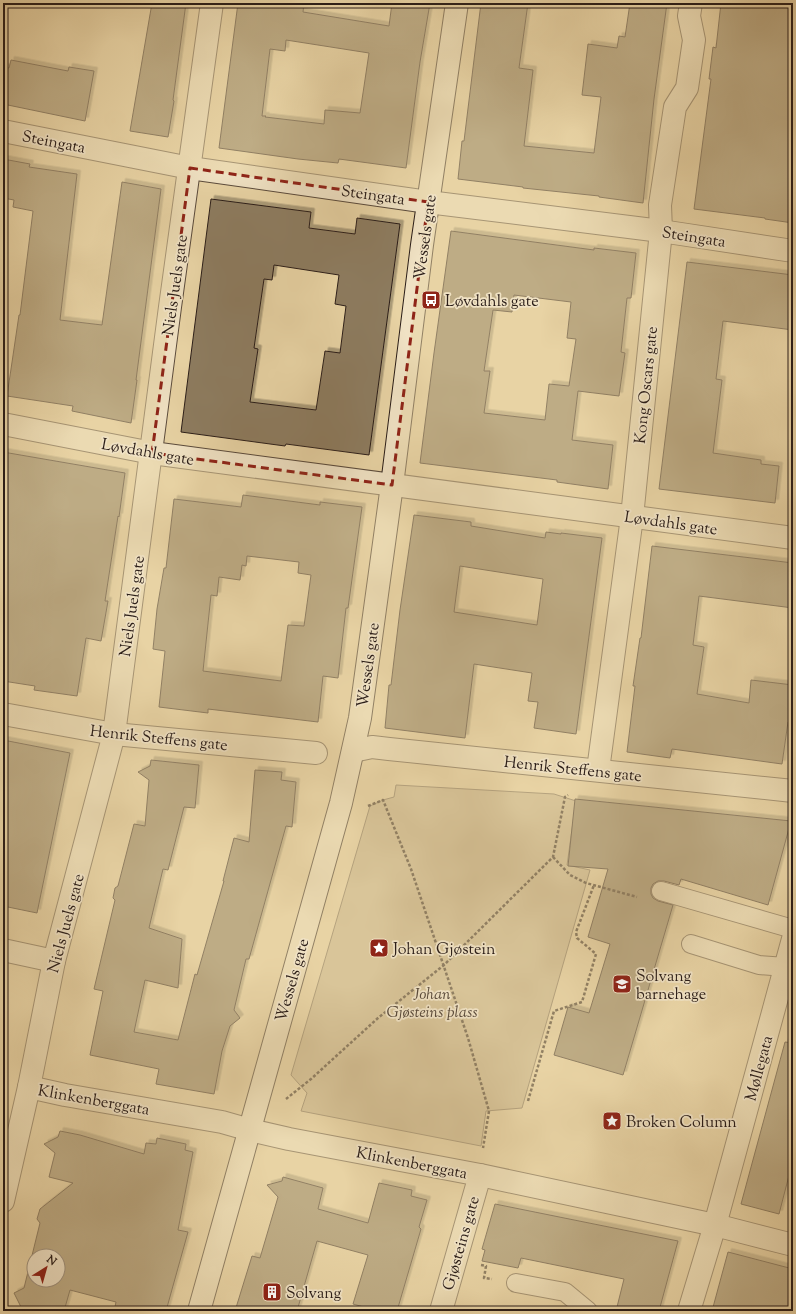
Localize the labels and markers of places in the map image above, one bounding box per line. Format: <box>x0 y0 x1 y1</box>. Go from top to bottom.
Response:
bus stop icon: Løvdahls gate <box>420 289 442 311</box>
place label: Løvdahls gate <box>445 291 539 314</box>
place icon: Johan Gjøstein <box>368 937 390 959</box>
place label: Johan Gjøstein <box>392 939 496 962</box>
place label: Solvang barnehage <box>636 966 706 1007</box>
school or university icon: Solvang barnehage <box>611 973 633 995</box>
place icon: Broken Column <box>601 1110 623 1132</box>
place label: Broken Column <box>626 1112 737 1135</box>
building icon: Solvang <box>261 1281 283 1303</box>
place label: Solvang <box>286 1283 342 1306</box>

